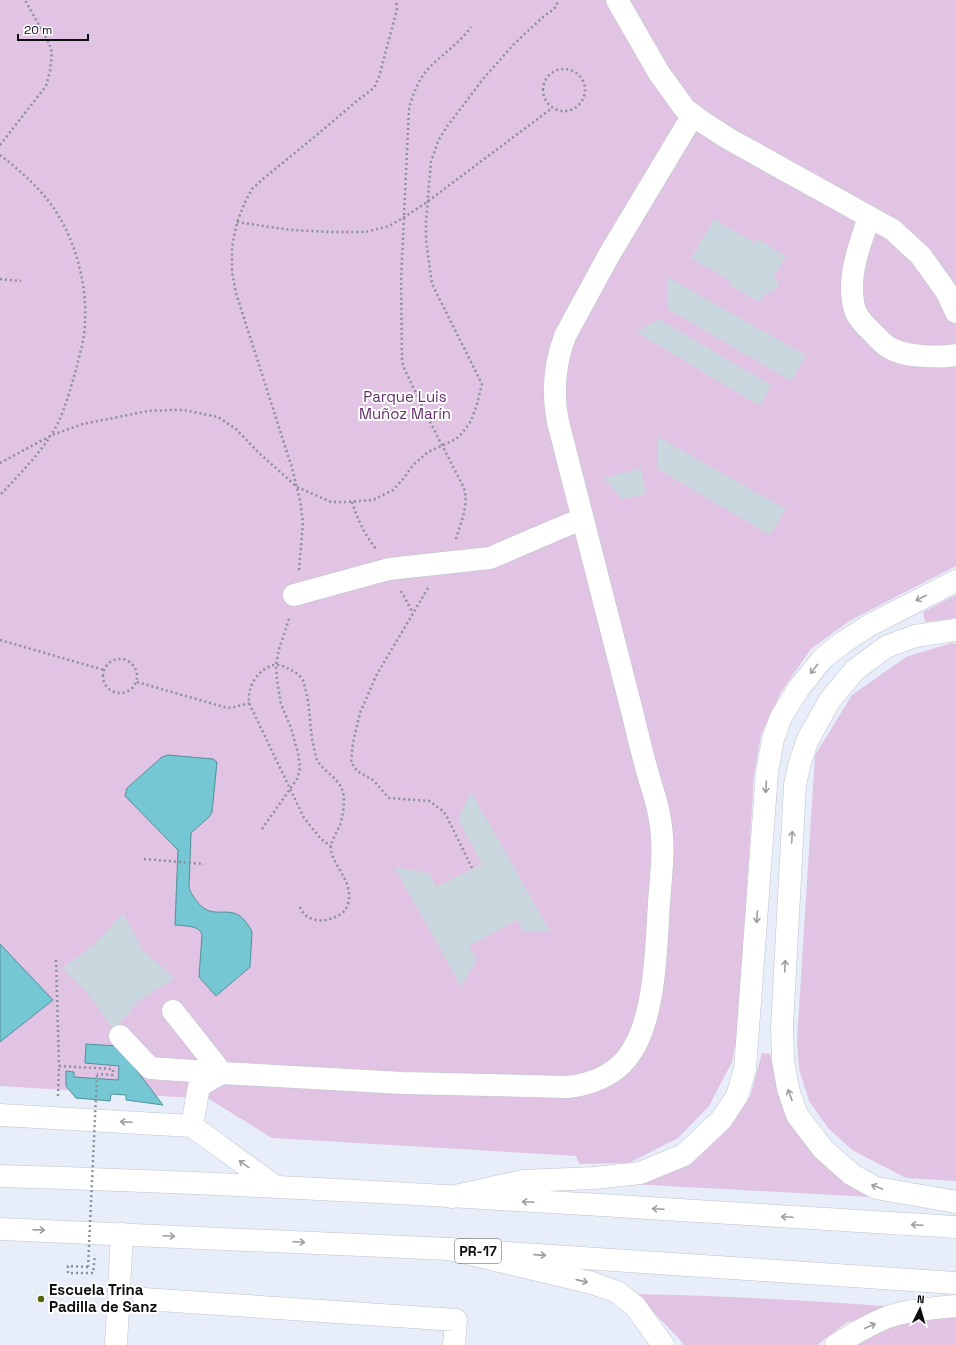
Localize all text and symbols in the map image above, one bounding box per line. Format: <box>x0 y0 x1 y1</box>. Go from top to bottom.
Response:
scale bar <box>18 16 88 42</box>
text: 20 m <box>24 22 52 38</box>
park label: Parque Luis Muñoz Marín <box>359 387 451 423</box>
one-way arrow <box>916 595 928 603</box>
one-way arrow <box>809 664 818 675</box>
one-way arrow <box>763 780 770 793</box>
one-way arrow <box>789 831 796 844</box>
one-way arrow <box>753 910 760 923</box>
one-way arrow <box>782 960 789 973</box>
one-way arrow <box>786 1089 793 1102</box>
one-way arrow <box>120 1119 133 1126</box>
one-way arrow <box>239 1160 250 1168</box>
one-way arrow <box>870 1183 883 1190</box>
one-way arrow <box>522 1198 535 1205</box>
one-way arrow <box>652 1206 665 1213</box>
one-way arrow <box>781 1213 794 1221</box>
one-way arrow <box>911 1221 924 1228</box>
one-way arrow <box>32 1227 45 1234</box>
one-way arrow <box>162 1233 175 1240</box>
one-way arrow <box>292 1239 305 1246</box>
road number: PR-17 <box>455 1239 501 1263</box>
one-way arrow <box>533 1252 546 1259</box>
one-way arrow <box>576 1277 589 1285</box>
place label: Escuela Trina Padilla de Sanz <box>49 1280 157 1316</box>
north arrow <box>900 1289 940 1329</box>
text: N <box>917 1292 925 1306</box>
marker: Escuela Trina Padilla de Sanz <box>36 1294 46 1304</box>
one-way arrow <box>863 1322 875 1329</box>

